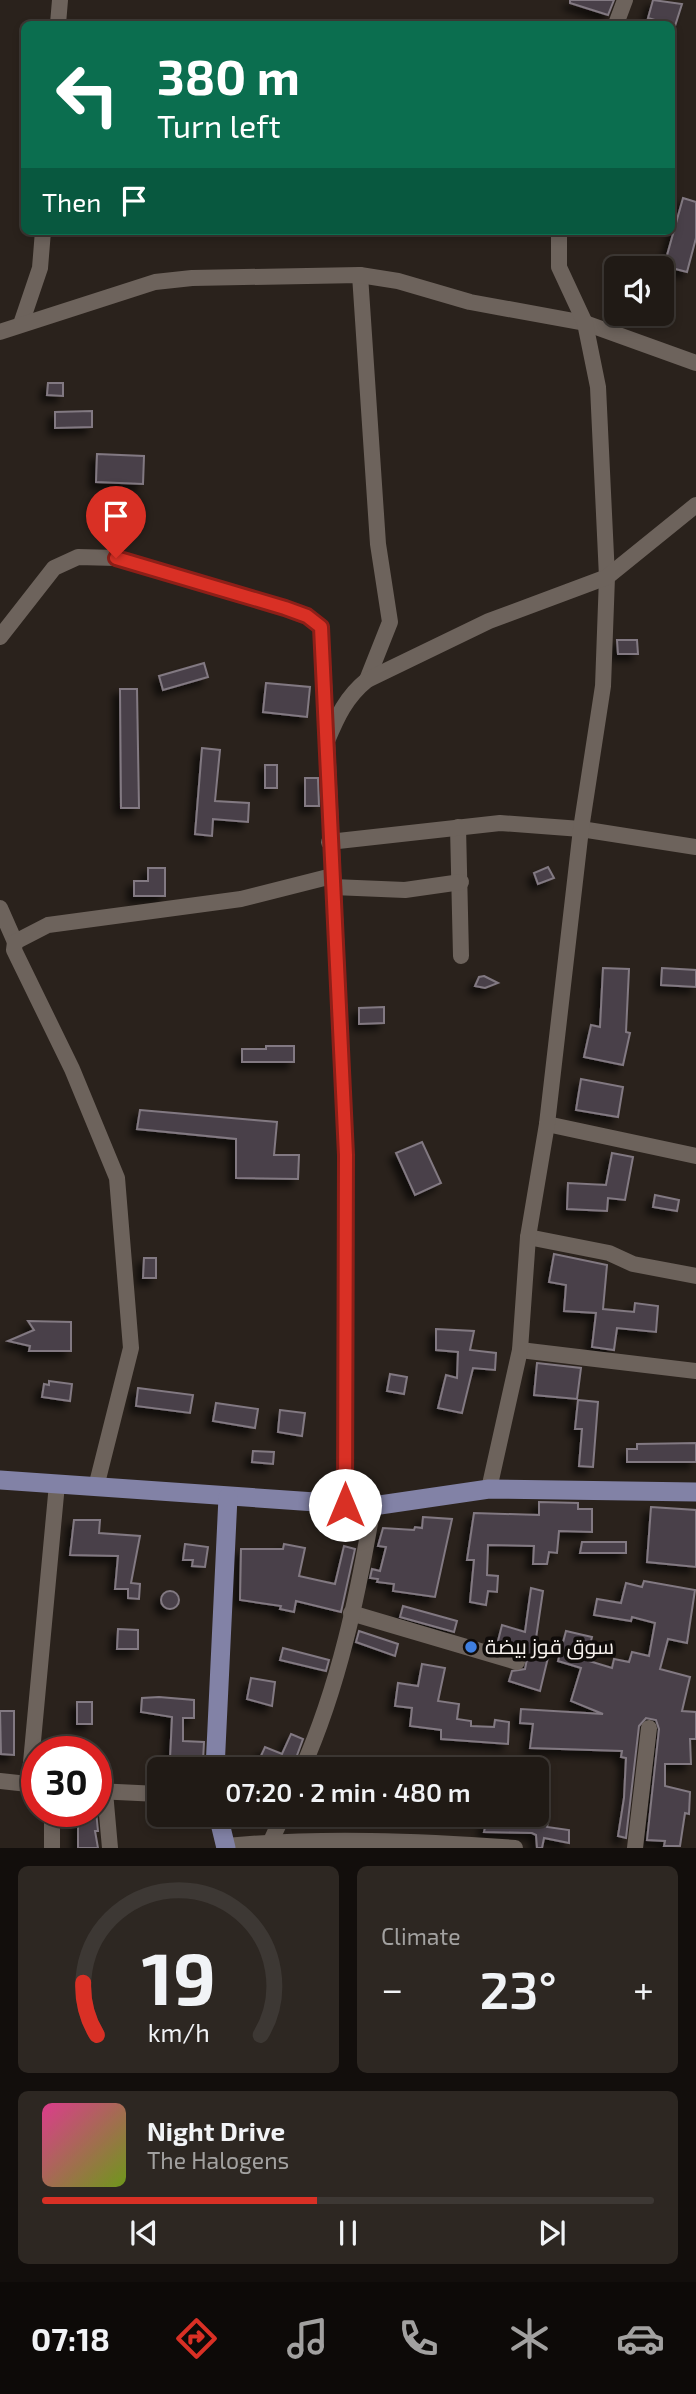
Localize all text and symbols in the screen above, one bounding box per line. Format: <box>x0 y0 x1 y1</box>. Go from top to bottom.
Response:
text: 380 m <box>157 46 300 105</box>
icon: left <box>42 49 133 140</box>
text: Turn left <box>157 106 281 144</box>
icon: arrive <box>115 182 153 220</box>
text: Then <box>42 186 101 217</box>
map controls <box>604 256 674 326</box>
button: sound <box>604 256 674 326</box>
pin <box>86 486 146 558</box>
icon: arrive <box>97 497 135 535</box>
position arrow <box>308 1468 382 1542</box>
place label: سوق قوز بيضة <box>485 1633 614 1660</box>
marker: سوق قوز بيضة <box>463 1639 479 1655</box>
speed limit sign: 30 <box>21 1736 112 1827</box>
text: 07:20 · 2 min · 480 m <box>225 1776 471 1807</box>
text: Climate <box>381 1922 461 1950</box>
text: 19 <box>141 1933 216 2021</box>
text: 23° <box>479 1957 557 2019</box>
text: − <box>381 1965 403 2011</box>
text: + <box>633 1965 654 2011</box>
text: km/h <box>147 2017 210 2047</box>
text: Night Drive <box>147 2115 285 2146</box>
text: The Halogens <box>147 2146 289 2174</box>
icon: previous <box>125 2214 163 2252</box>
icon: pause <box>329 2214 367 2252</box>
icon: next <box>533 2214 571 2252</box>
icon: directions <box>172 2314 221 2363</box>
icon: music <box>283 2314 332 2363</box>
icon: phone <box>394 2314 443 2363</box>
icon: climate <box>505 2314 554 2363</box>
icon: car <box>616 2314 665 2363</box>
text: 07:18 <box>31 2319 110 2357</box>

